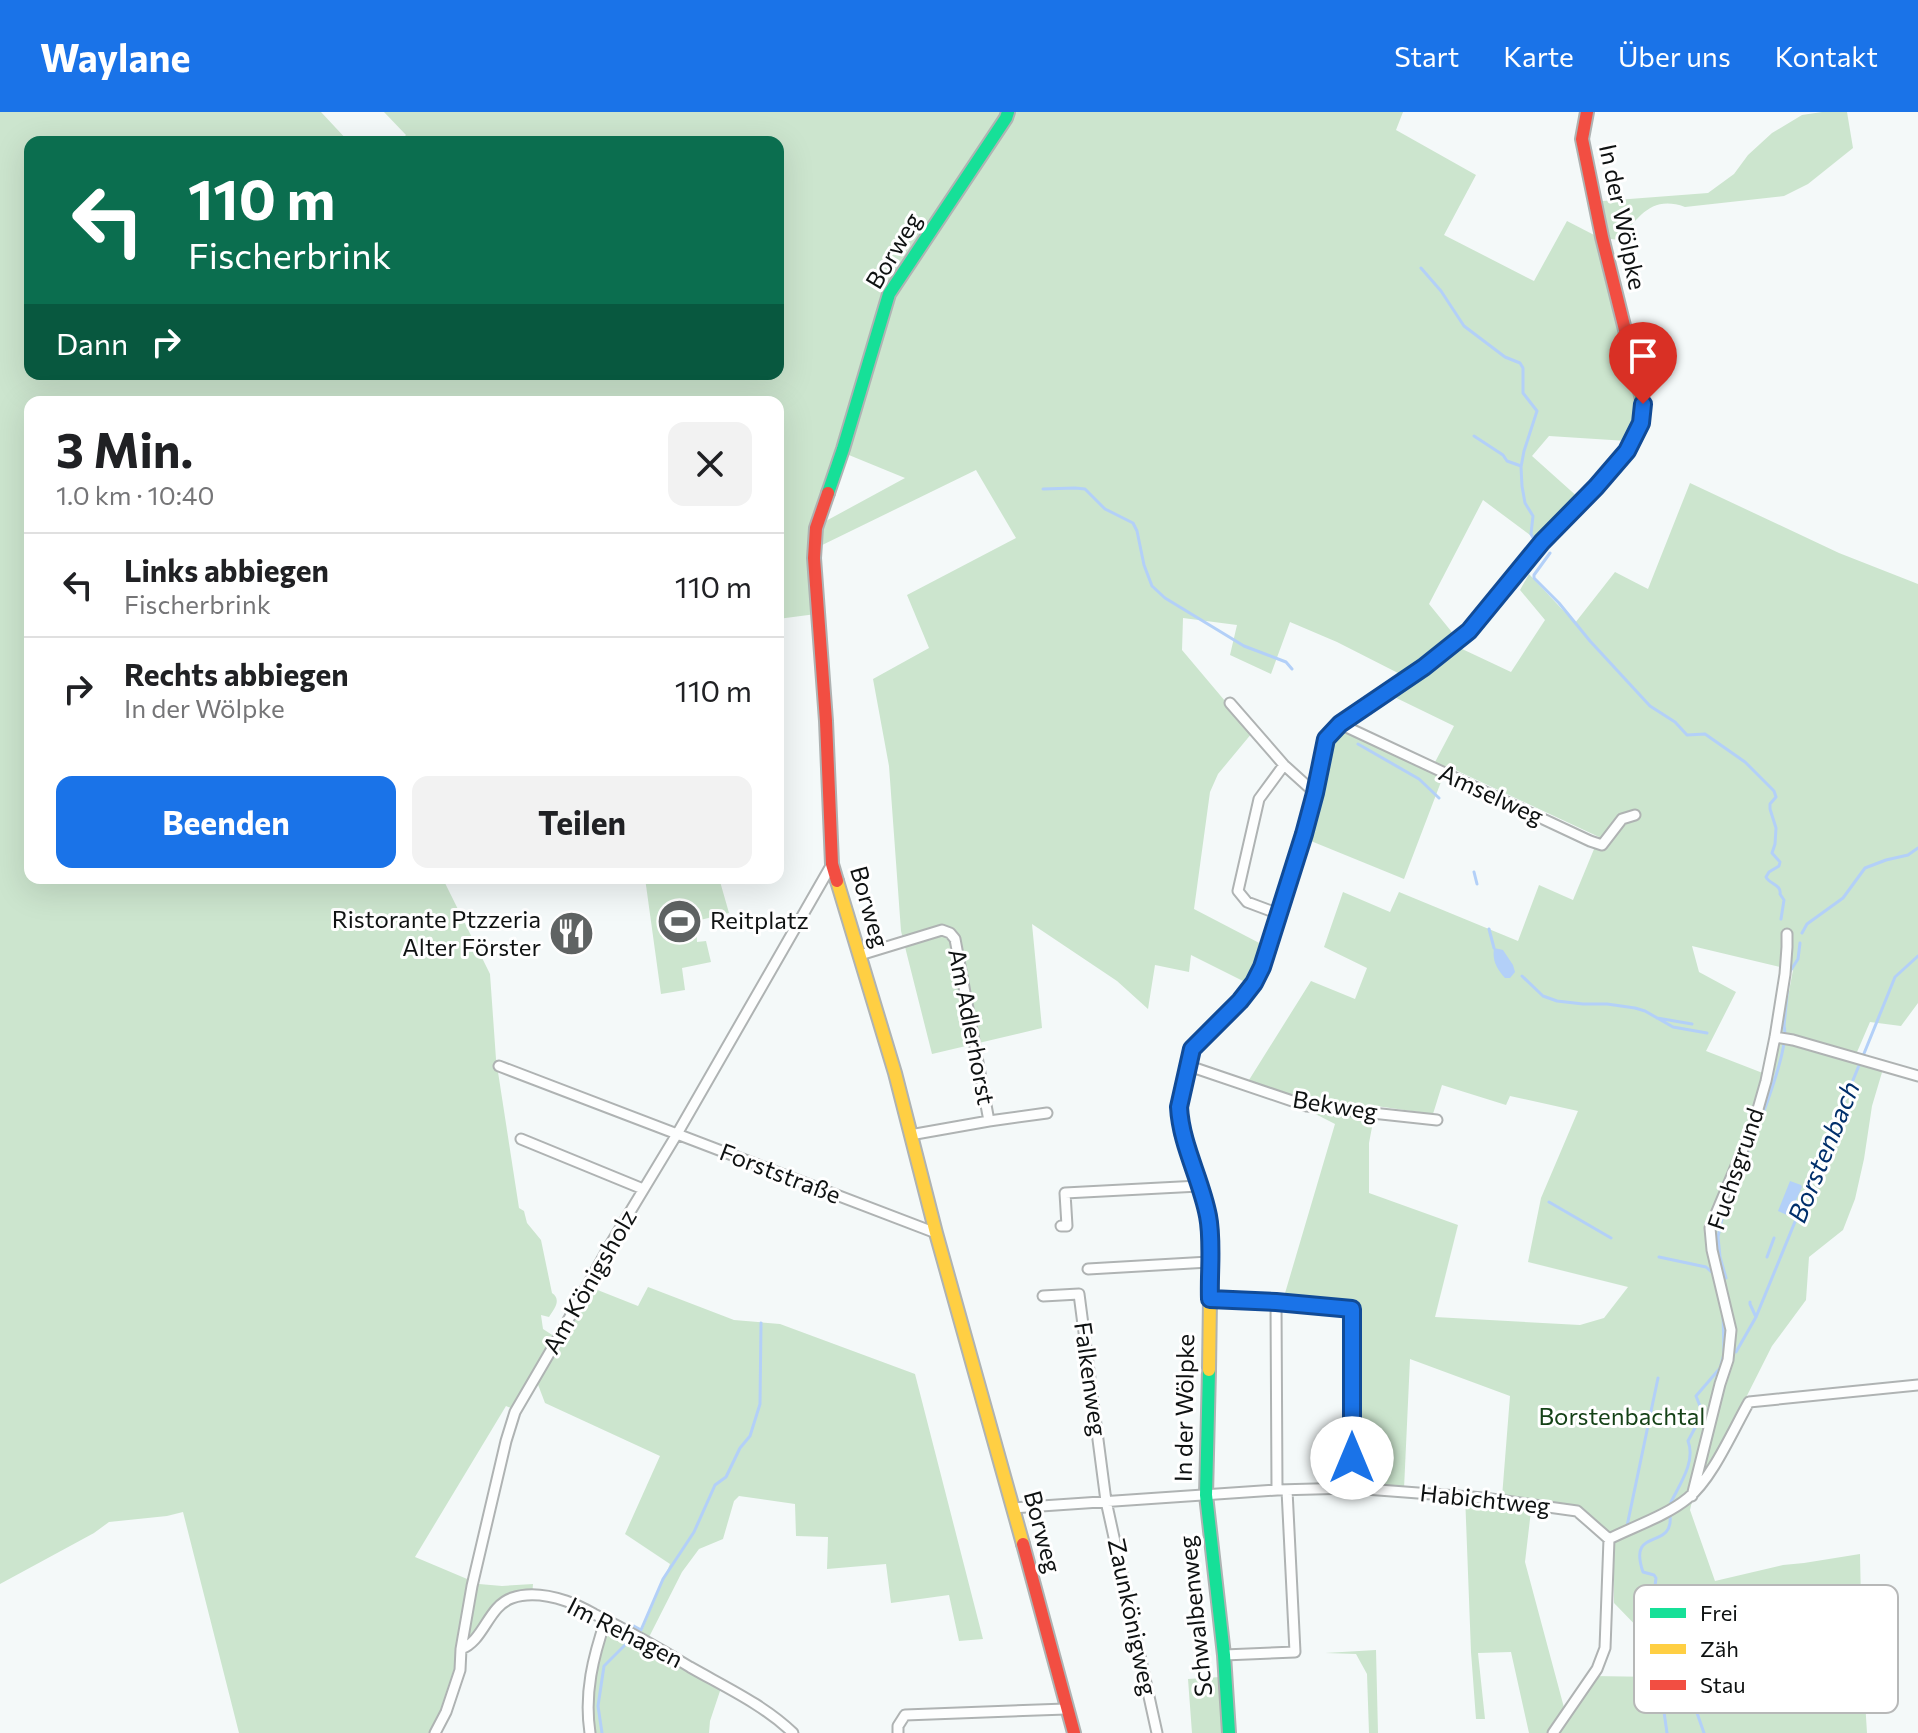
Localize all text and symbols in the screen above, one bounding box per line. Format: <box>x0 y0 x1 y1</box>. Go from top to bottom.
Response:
text: Waylane <box>40 33 190 80</box>
text: Start <box>1394 39 1459 73</box>
text: Karte <box>1503 39 1574 73</box>
text: Über uns <box>1618 39 1731 73</box>
text: Kontakt <box>1775 39 1878 73</box>
street label: In der Wölpke <box>1594 141 1653 292</box>
text: 110 m <box>188 163 335 232</box>
icon: left <box>56 168 160 272</box>
street label: Borweg <box>859 207 927 294</box>
text: Fischerbrink <box>188 232 391 276</box>
icon: right <box>144 320 188 364</box>
pin <box>1609 322 1677 404</box>
text: Dann <box>56 324 128 361</box>
icon: arrive <box>1621 334 1665 378</box>
text: 3 Min. <box>56 419 193 478</box>
button: close <box>668 422 752 506</box>
text: 1.0 km · 10:40 <box>56 479 214 510</box>
text: Links abbiegen <box>124 551 329 588</box>
icon: left <box>56 563 100 607</box>
text: 110 m <box>675 567 752 604</box>
text: Fischerbrink <box>124 588 271 619</box>
text: Rechts abbiegen <box>124 655 349 692</box>
icon: right <box>56 667 100 711</box>
text: 110 m <box>675 671 752 708</box>
text: In der Wölpke <box>124 692 285 723</box>
street label: Amselweg <box>1435 757 1548 830</box>
button: Beenden <box>56 776 396 868</box>
button: Teilen <box>412 776 752 868</box>
street label: Borweg <box>845 862 896 951</box>
sports icon: Reitplatz <box>655 897 703 945</box>
place label: Ristorante Ptzzeria Alter Förster <box>332 904 541 961</box>
place label: Reitplatz <box>710 905 809 934</box>
restaurant icon: Ristorante Ptzzeria Alter Förster <box>548 910 596 958</box>
street label: Am Adlerhorst <box>943 946 1002 1107</box>
water label: Borstenbach <box>1780 1076 1865 1227</box>
street label: Bekweg <box>1291 1083 1380 1126</box>
street label: Fuchsgrund <box>1700 1104 1769 1233</box>
street label: Forststraße <box>716 1136 845 1209</box>
street label: Am Königsholz <box>536 1204 642 1358</box>
street label: Falkenweg <box>1069 1320 1114 1438</box>
street label: In der Wölpke <box>1168 1334 1199 1482</box>
park label: Borstenbachtal <box>1539 1401 1705 1430</box>
position arrow <box>1310 1416 1394 1500</box>
street label: Habichtweg <box>1419 1477 1552 1520</box>
street label: Borweg <box>1019 1487 1068 1576</box>
street label: Schwalbenweg <box>1172 1534 1217 1698</box>
street label: Zaunkönigweg <box>1103 1535 1164 1698</box>
legend <box>1634 1585 1898 1713</box>
street label: Im Rehagen <box>563 1590 688 1673</box>
text: Frei <box>1700 1599 1738 1626</box>
text: Zäh <box>1700 1635 1739 1662</box>
text: Stau <box>1700 1671 1746 1698</box>

